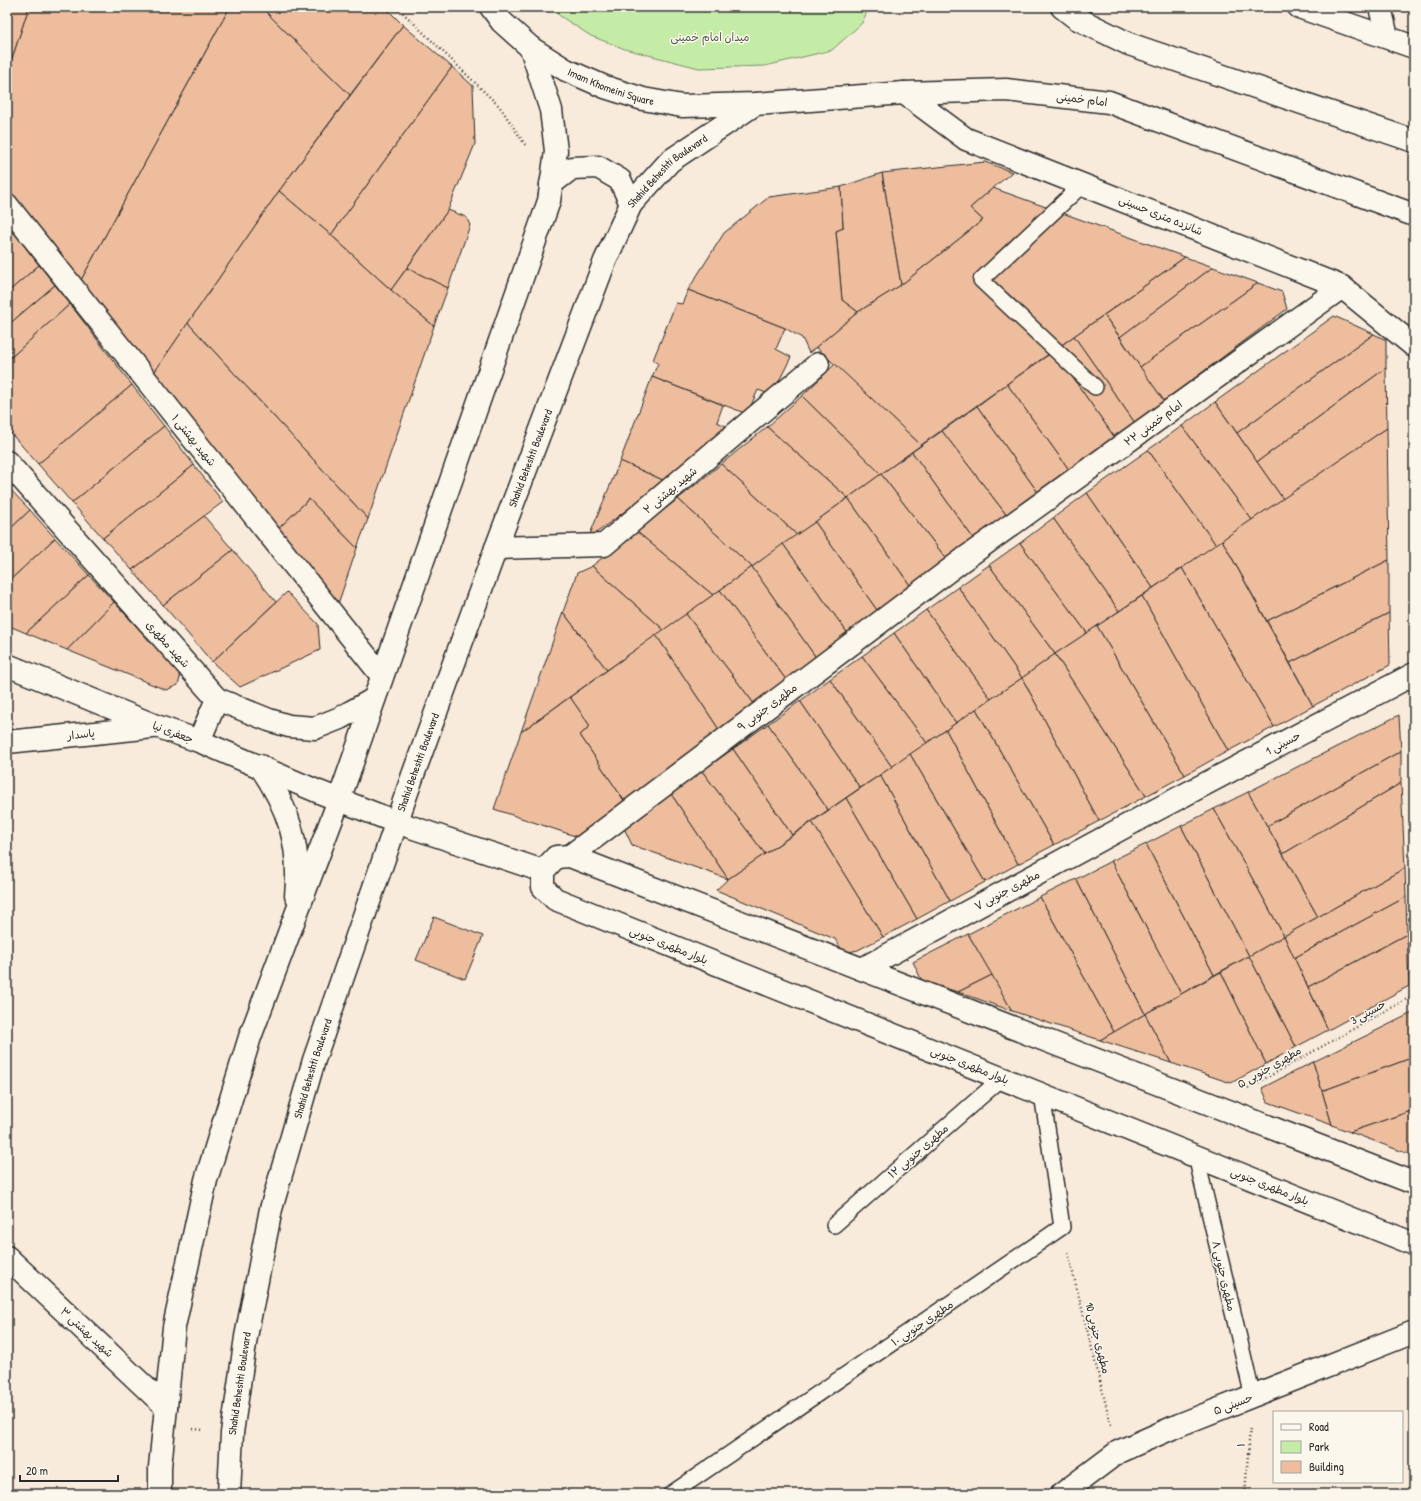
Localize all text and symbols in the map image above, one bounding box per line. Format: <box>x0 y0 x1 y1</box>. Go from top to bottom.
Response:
park label: میدان امام خمینی <box>671 30 749 46</box>
street label: Imam Khomeini Square <box>566 65 656 108</box>
street label: امام خمینی <box>1055 89 1108 111</box>
street label: Shahid Beheshti Boulevard <box>624 131 710 211</box>
street label: شانزده متری حسینی <box>1117 192 1205 239</box>
street label: امام خمینی ۲۲ <box>1121 397 1186 450</box>
street label: Shahid Beheshti Boulevard <box>505 407 555 509</box>
street label: شهید بهشتی ۱ <box>168 411 219 469</box>
street label: شهید بهشتی ۲ <box>640 463 700 517</box>
street label: شهید مطهری <box>143 618 193 670</box>
street label: مطهری جنوبی ۹ <box>734 680 800 735</box>
street label: Shahid Beheshti Boulevard <box>394 710 442 813</box>
street label: جعفری نیا <box>151 718 195 746</box>
street label: پاسدار <box>66 726 95 743</box>
street label: حسینی 1 <box>1263 728 1303 759</box>
street label: مطهری جنوبی ۷ <box>972 867 1043 914</box>
street label: بلوار مطهری جنوبی <box>628 923 710 968</box>
street label: حسینی 3 <box>1348 997 1389 1028</box>
street label: Shahid Beheshti Boulevard <box>291 1016 335 1120</box>
street label: بلوار مطهری جنوبی <box>929 1043 1011 1088</box>
street label: مطهری جنوبی ۵ <box>1234 1043 1304 1092</box>
street label: مطهری جنوبی ۱۲ <box>885 1121 952 1182</box>
street label: بلوار مطهری جنوبی <box>1229 1164 1311 1209</box>
street label: مطهری جنوبی ۸ <box>1208 1239 1239 1313</box>
street label: مطهری جنوبی ۱۰ <box>888 1297 956 1350</box>
street label: مطهری جنوبی 10 <box>1081 1301 1114 1375</box>
street label: شهید بهشتی ۳ <box>57 1304 116 1361</box>
street label: Shahid Beheshti Boulevard <box>225 1330 254 1436</box>
street label: حسینی ۵ <box>1211 1390 1255 1419</box>
legend <box>1273 1411 1403 1483</box>
text: Road <box>1309 1418 1329 1435</box>
text: Park <box>1309 1438 1329 1455</box>
street label: ۱ <box>1234 1443 1248 1447</box>
scale bar <box>20 1457 118 1483</box>
text: Building <box>1309 1458 1344 1475</box>
text: 20 m <box>26 1462 48 1479</box>

